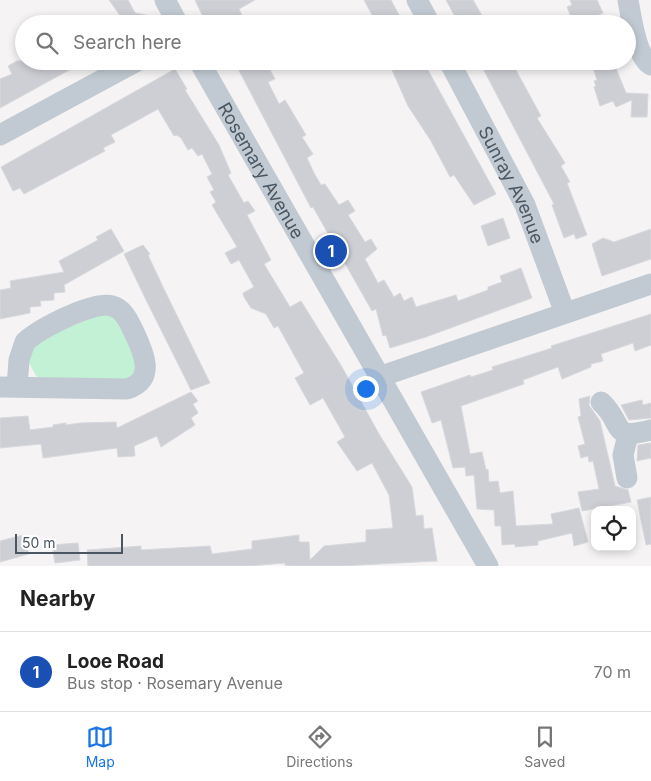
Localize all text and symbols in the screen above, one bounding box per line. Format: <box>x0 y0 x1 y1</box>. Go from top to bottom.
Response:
search box <box>15 15 636 70</box>
icon: search <box>33 29 61 57</box>
text: Search here <box>73 31 182 54</box>
street label: Rosemary Avenue <box>214 99 309 242</box>
street label: Sunray Avenue <box>475 122 549 246</box>
pin: 1 <box>315 232 347 270</box>
your location <box>353 376 379 402</box>
map controls <box>591 506 636 551</box>
button: locate <box>591 506 636 551</box>
scale bar <box>15 531 122 554</box>
text: 50 m <box>22 534 56 551</box>
text: Nearby <box>20 586 95 611</box>
text: Looe Road <box>67 650 164 673</box>
text: 1 <box>33 662 39 682</box>
text: 70 m <box>594 662 631 682</box>
text: Bus stop · Rosemary Avenue <box>67 673 283 693</box>
tab: Map <box>86 723 115 770</box>
tab: Directions <box>286 723 353 770</box>
tab: Saved <box>524 723 565 770</box>

